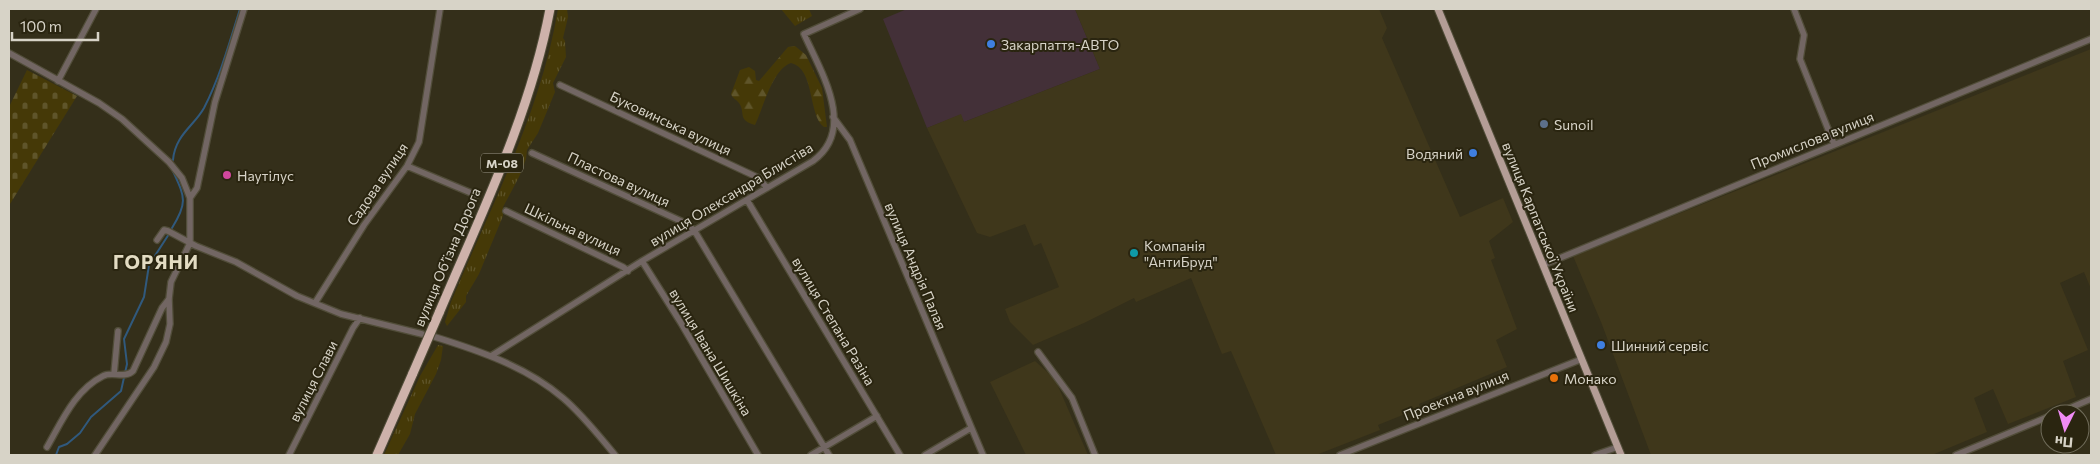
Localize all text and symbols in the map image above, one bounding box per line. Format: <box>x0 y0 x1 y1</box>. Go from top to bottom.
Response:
scale bar <box>12 10 99 42</box>
text: 100 m <box>20 17 62 35</box>
place label: Закарпаття-АВТО <box>1001 36 1119 53</box>
marker: Закарпаття-АВТО <box>985 38 997 50</box>
street label: Буковинська вулиця <box>608 87 734 159</box>
street label: Промислова вулиця <box>1748 107 1876 173</box>
place label: Sunoil <box>1554 116 1594 133</box>
marker: Sunoil <box>1538 118 1550 130</box>
street label: вулиця Олександра Блистіва <box>646 138 816 250</box>
street label: Садова вулиця <box>343 139 411 229</box>
street label: вулиця Карпатської України <box>1499 139 1583 315</box>
place label: Водяний <box>1406 145 1463 162</box>
marker: Водяний <box>1467 147 1479 159</box>
street label: Пластова вулиця <box>565 148 673 210</box>
road number: М-08 <box>481 154 523 172</box>
place label: Наутілус <box>237 167 294 184</box>
marker: Наутілус <box>221 169 233 181</box>
street label: вулиця Обʼїзна Дорога <box>410 185 484 329</box>
street label: Шкільна вулиця <box>522 199 624 259</box>
street label: вулиця Андрія Палая <box>882 200 950 332</box>
place label: Компанія "АнтиБруд" <box>1144 237 1218 270</box>
marker: Компанія "АнтиБруд" <box>1128 247 1140 259</box>
district label: ГОРЯНИ <box>113 250 199 273</box>
street label: вулиця Степана Разіна <box>789 254 879 388</box>
street label: вулиця Івана Шишкіна <box>666 285 756 419</box>
place label: Шинний сервіс <box>1611 337 1709 354</box>
street label: вулиця Слави <box>285 338 341 424</box>
marker: Шинний сервіс <box>1595 339 1607 351</box>
street label: Проектна вулиця <box>1401 366 1511 424</box>
place label: Монако <box>1564 370 1617 387</box>
marker: Монако <box>1548 372 1560 384</box>
north arrow <box>2040 404 2090 454</box>
text: Пн <box>2054 433 2074 452</box>

